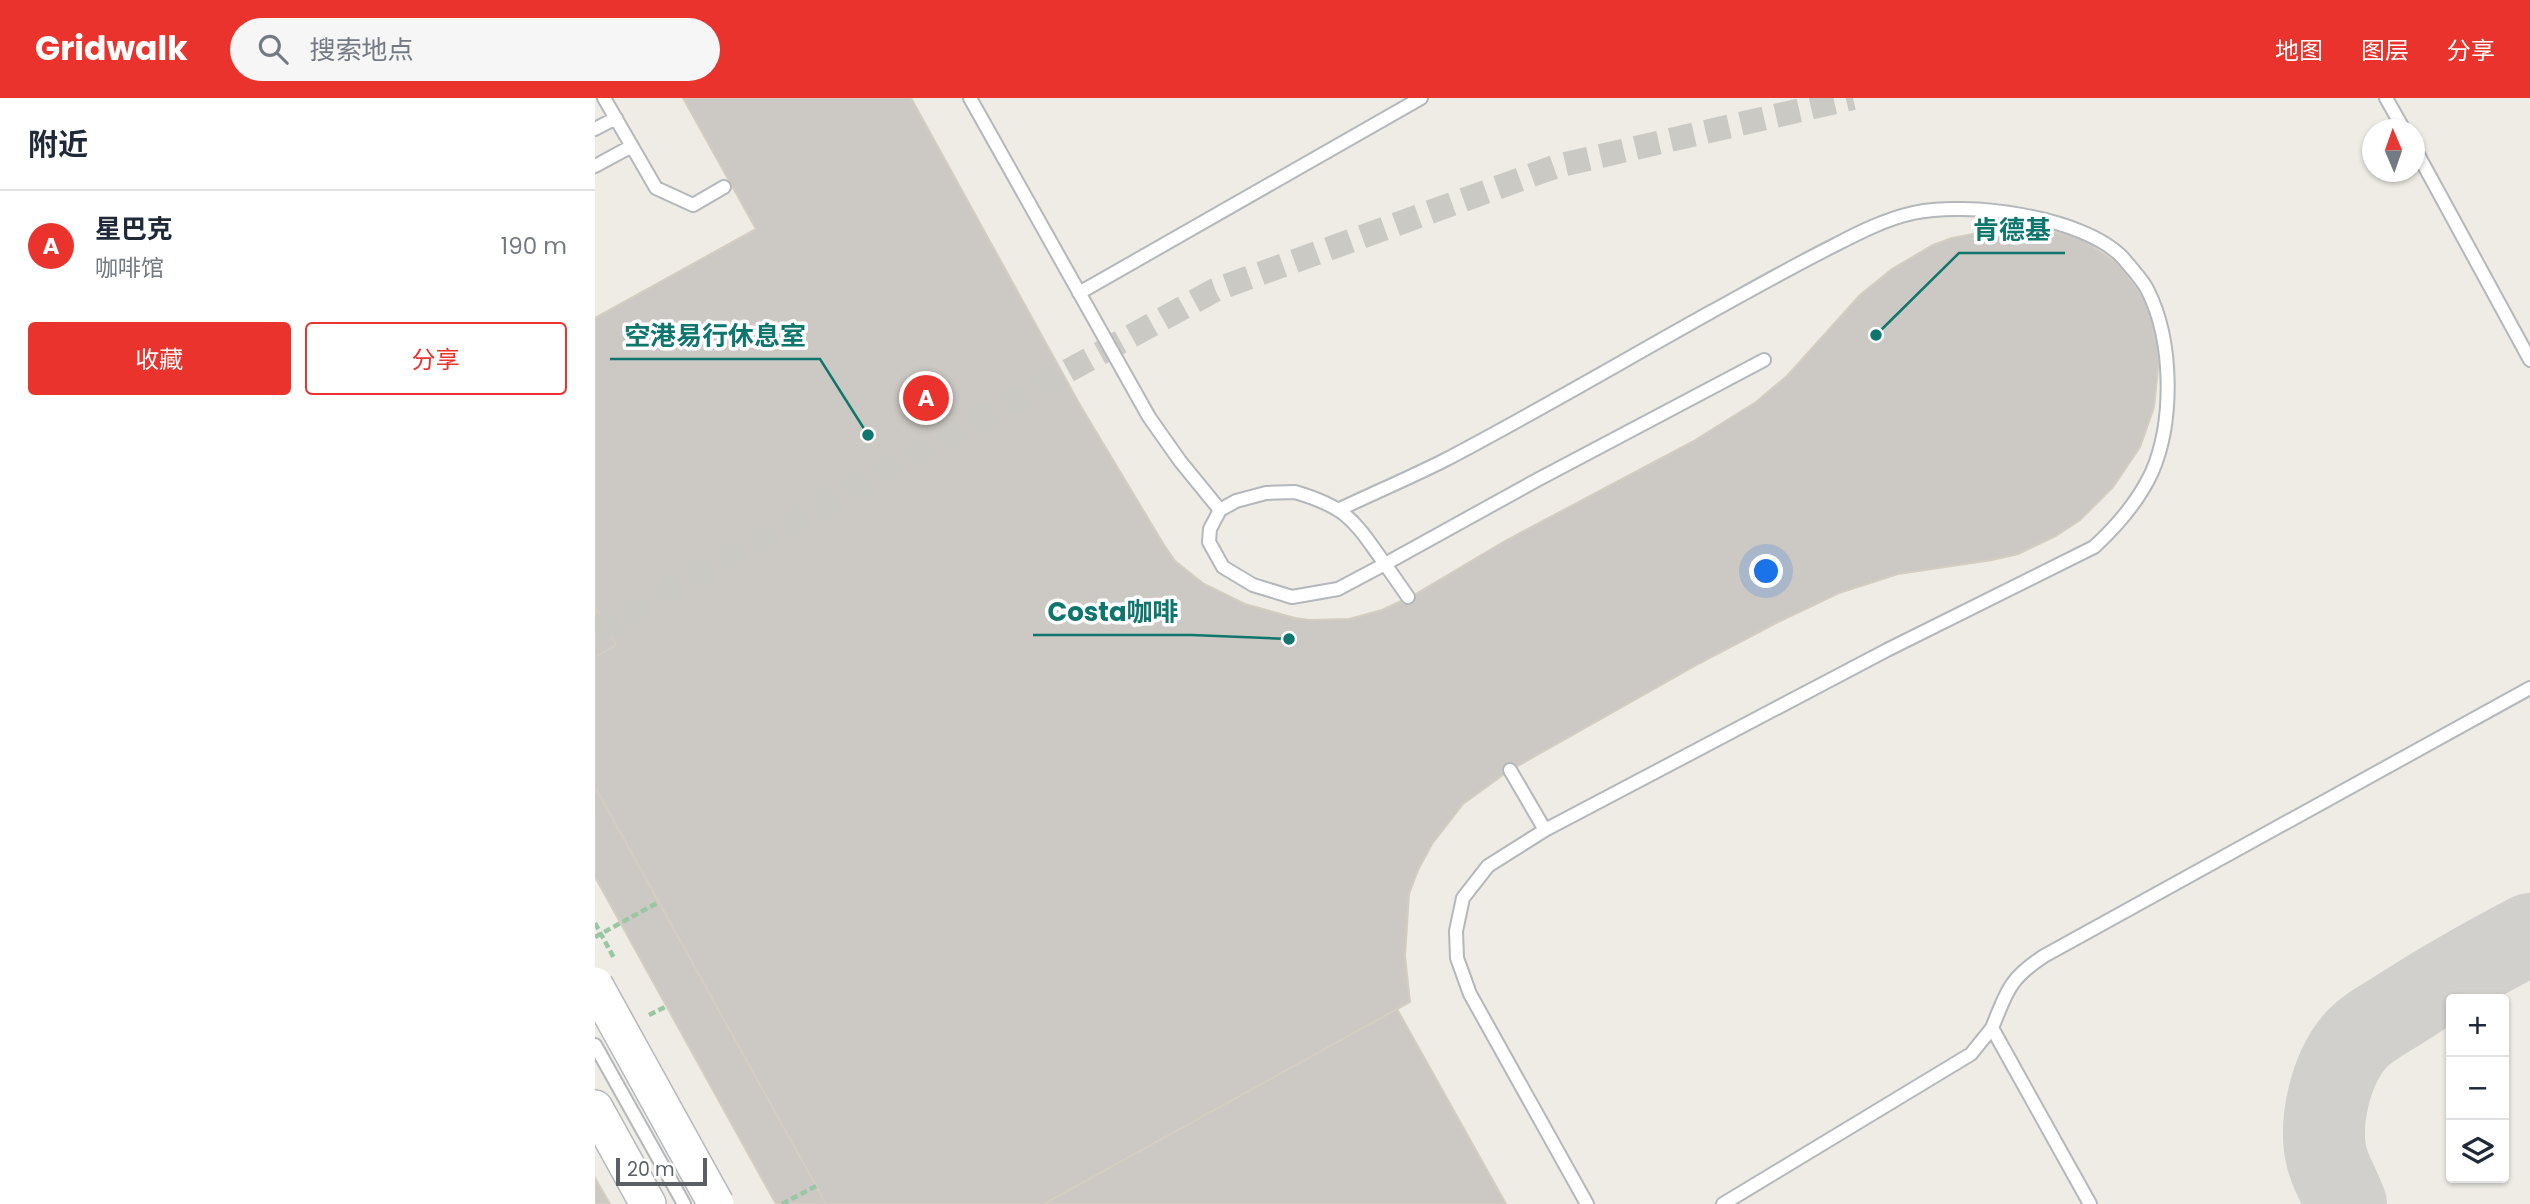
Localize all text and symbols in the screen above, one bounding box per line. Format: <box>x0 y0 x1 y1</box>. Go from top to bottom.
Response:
search box <box>230 18 720 81</box>
text: Gridwalk <box>35 25 188 72</box>
icon: search <box>254 30 292 68</box>
text: 搜索地点 <box>310 32 414 68</box>
text: 地图 <box>2275 34 2323 67</box>
text: 图层 <box>2361 34 2409 67</box>
text: 分享 <box>2447 34 2495 67</box>
north arrow <box>2362 119 2425 182</box>
text: 附近 <box>28 123 88 166</box>
callout: 肯德基 <box>1959 206 2065 253</box>
text: 星巴克 <box>95 211 173 247</box>
text: 肯德基 <box>1973 212 2051 248</box>
text: A <box>43 230 59 262</box>
text: 190 m <box>501 230 567 262</box>
text: 咖啡馆 <box>95 252 164 284</box>
callout: 空港易行休息室 <box>610 312 820 359</box>
text: 空港易行休息室 <box>624 318 806 354</box>
button: 收藏 <box>28 322 291 395</box>
button: 分享 <box>305 322 567 395</box>
pin: A <box>903 372 949 424</box>
your location <box>1749 554 1783 588</box>
callout: Costa咖啡 <box>1033 588 1192 635</box>
text: Costa咖啡 <box>1047 594 1179 630</box>
map controls <box>2446 994 2509 1183</box>
button: + <box>2446 994 2509 1057</box>
button: − <box>2446 1057 2509 1120</box>
button: layers <box>2446 1120 2509 1183</box>
scale bar <box>616 1155 707 1187</box>
text: 20 m <box>627 1156 675 1183</box>

